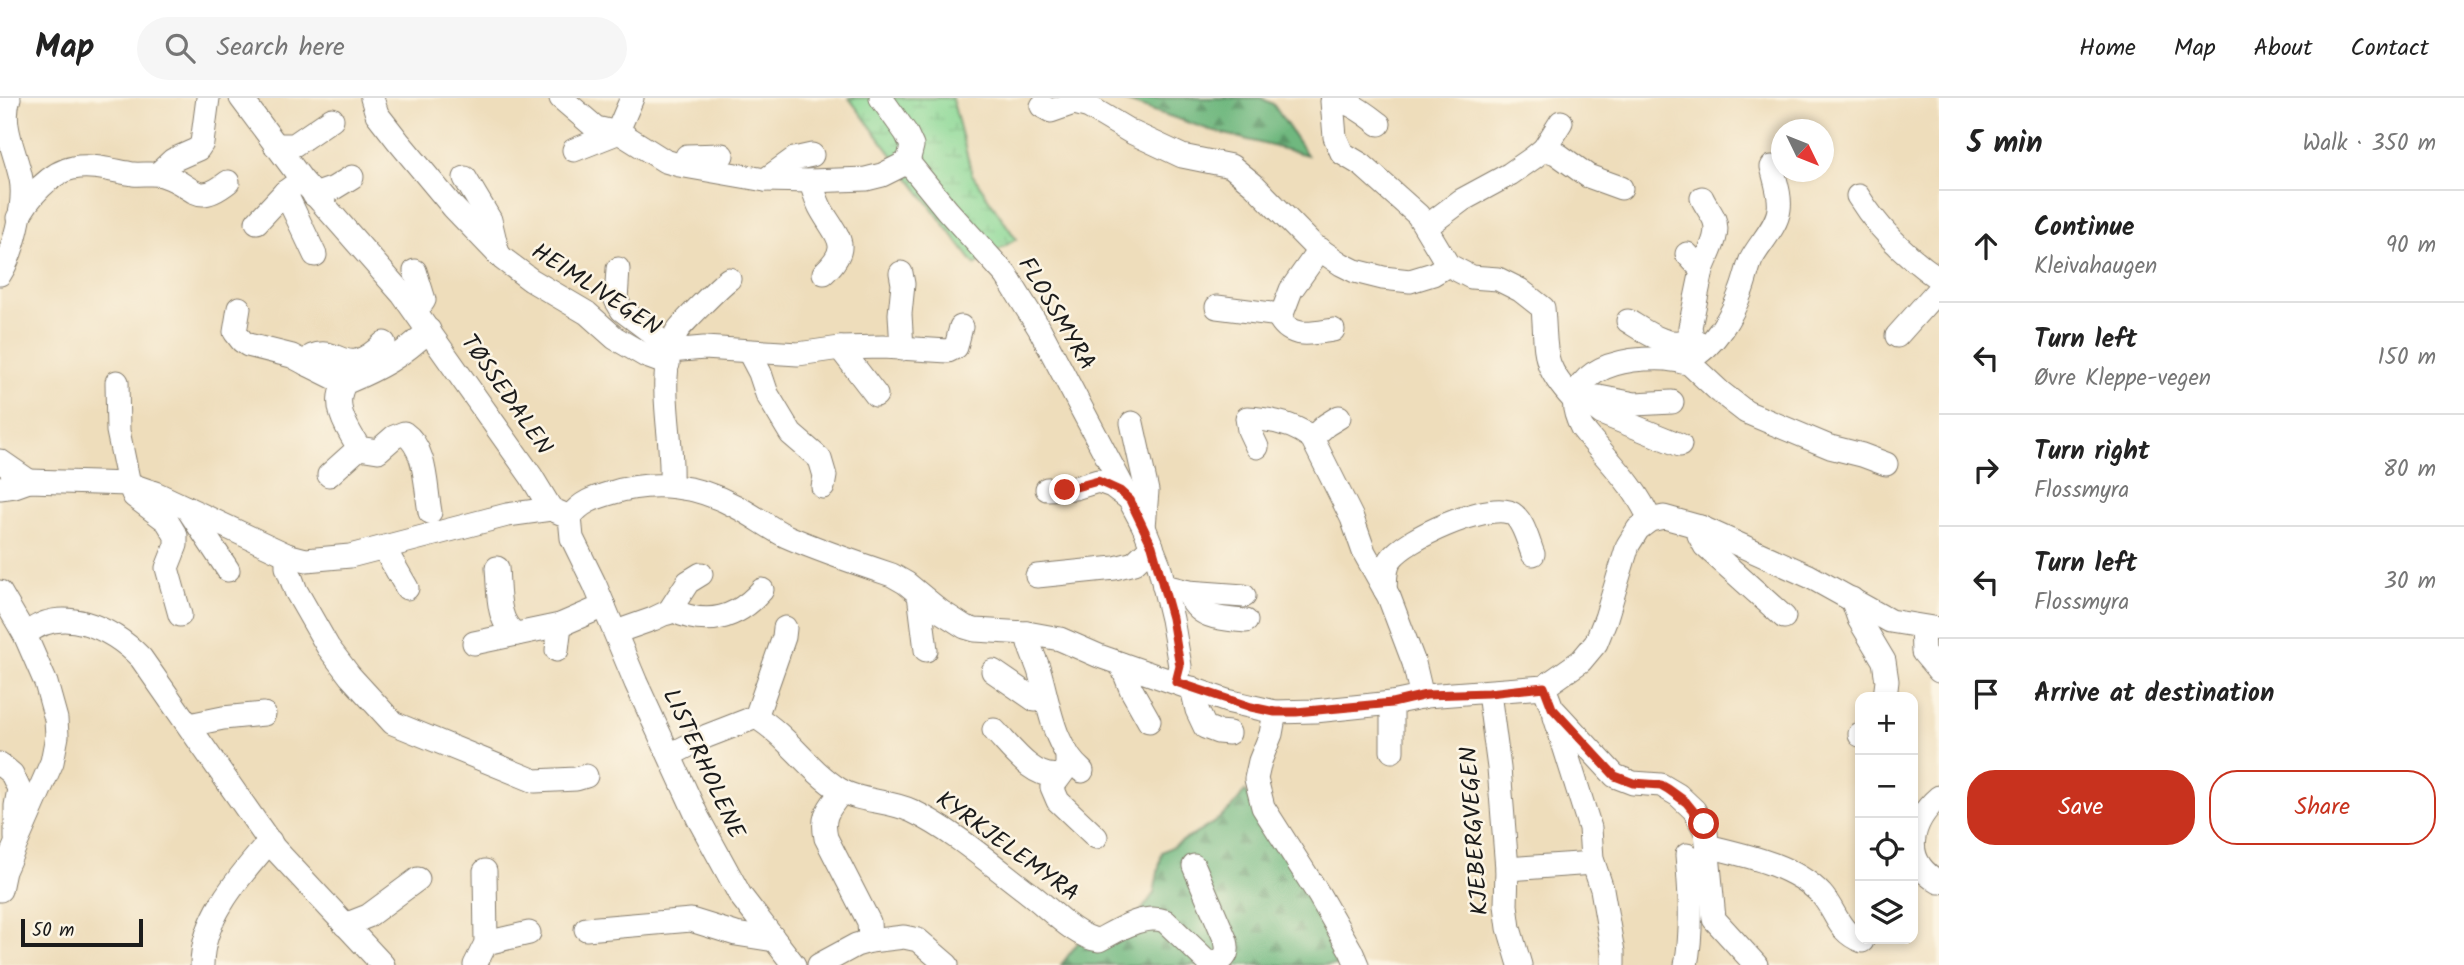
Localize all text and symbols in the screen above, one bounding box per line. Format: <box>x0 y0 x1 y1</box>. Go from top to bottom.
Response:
search box <box>137 17 627 80</box>
text: Map <box>35 22 95 75</box>
text: Search here <box>217 27 345 69</box>
icon: search <box>161 29 199 67</box>
text: Home <box>2079 29 2136 68</box>
text: Map <box>2174 29 2216 68</box>
text: About <box>2254 29 2312 68</box>
text: Contact <box>2350 29 2429 68</box>
north arrow <box>1771 119 1834 182</box>
text: 5 min <box>1967 120 2043 168</box>
text: Walk · 350 m <box>2302 126 2436 162</box>
text: Continue <box>2034 207 2135 249</box>
icon: ahead <box>1967 227 2005 265</box>
text: 90 m <box>2386 228 2436 264</box>
street label: HEIMLIVEGEN <box>523 233 669 347</box>
street label: FLOSSMYRA <box>1007 249 1105 379</box>
text: Kleivahaugen <box>2034 249 2157 285</box>
text: Turn left <box>2034 319 2137 361</box>
street label: TØSSEDALEN <box>450 326 562 464</box>
icon: left <box>1967 339 2005 377</box>
text: 150 m <box>2377 340 2436 376</box>
text: Øvre Kleppe-vegen <box>2034 361 2211 397</box>
text: Turn right <box>2034 431 2150 473</box>
icon: right <box>1967 451 2005 489</box>
text: 80 m <box>2383 452 2436 488</box>
text: Flossmyra <box>2034 473 2129 509</box>
route end <box>1049 474 1080 505</box>
text: Turn left <box>2034 543 2137 585</box>
icon: left <box>1967 563 2005 601</box>
text: 30 m <box>2384 564 2436 600</box>
text: Flossmyra <box>2034 585 2129 621</box>
text: Arrive at destination <box>2034 673 2274 715</box>
icon: arrive <box>1967 675 2005 713</box>
street label: LISTERHOLENE <box>651 682 755 847</box>
map controls <box>1855 692 1918 944</box>
button: + <box>1855 692 1918 755</box>
street label: KJEBERGVEGEN <box>1450 745 1500 917</box>
button: − <box>1855 755 1918 818</box>
button: Save <box>1967 770 2195 845</box>
button: Share <box>2209 770 2436 845</box>
street label: KYRKJELEMYRA <box>927 781 1087 913</box>
route start <box>1688 808 1719 839</box>
button: locate <box>1855 818 1918 881</box>
button: layers <box>1855 881 1918 944</box>
scale bar <box>21 916 144 948</box>
text: 50 m <box>32 916 74 946</box>

